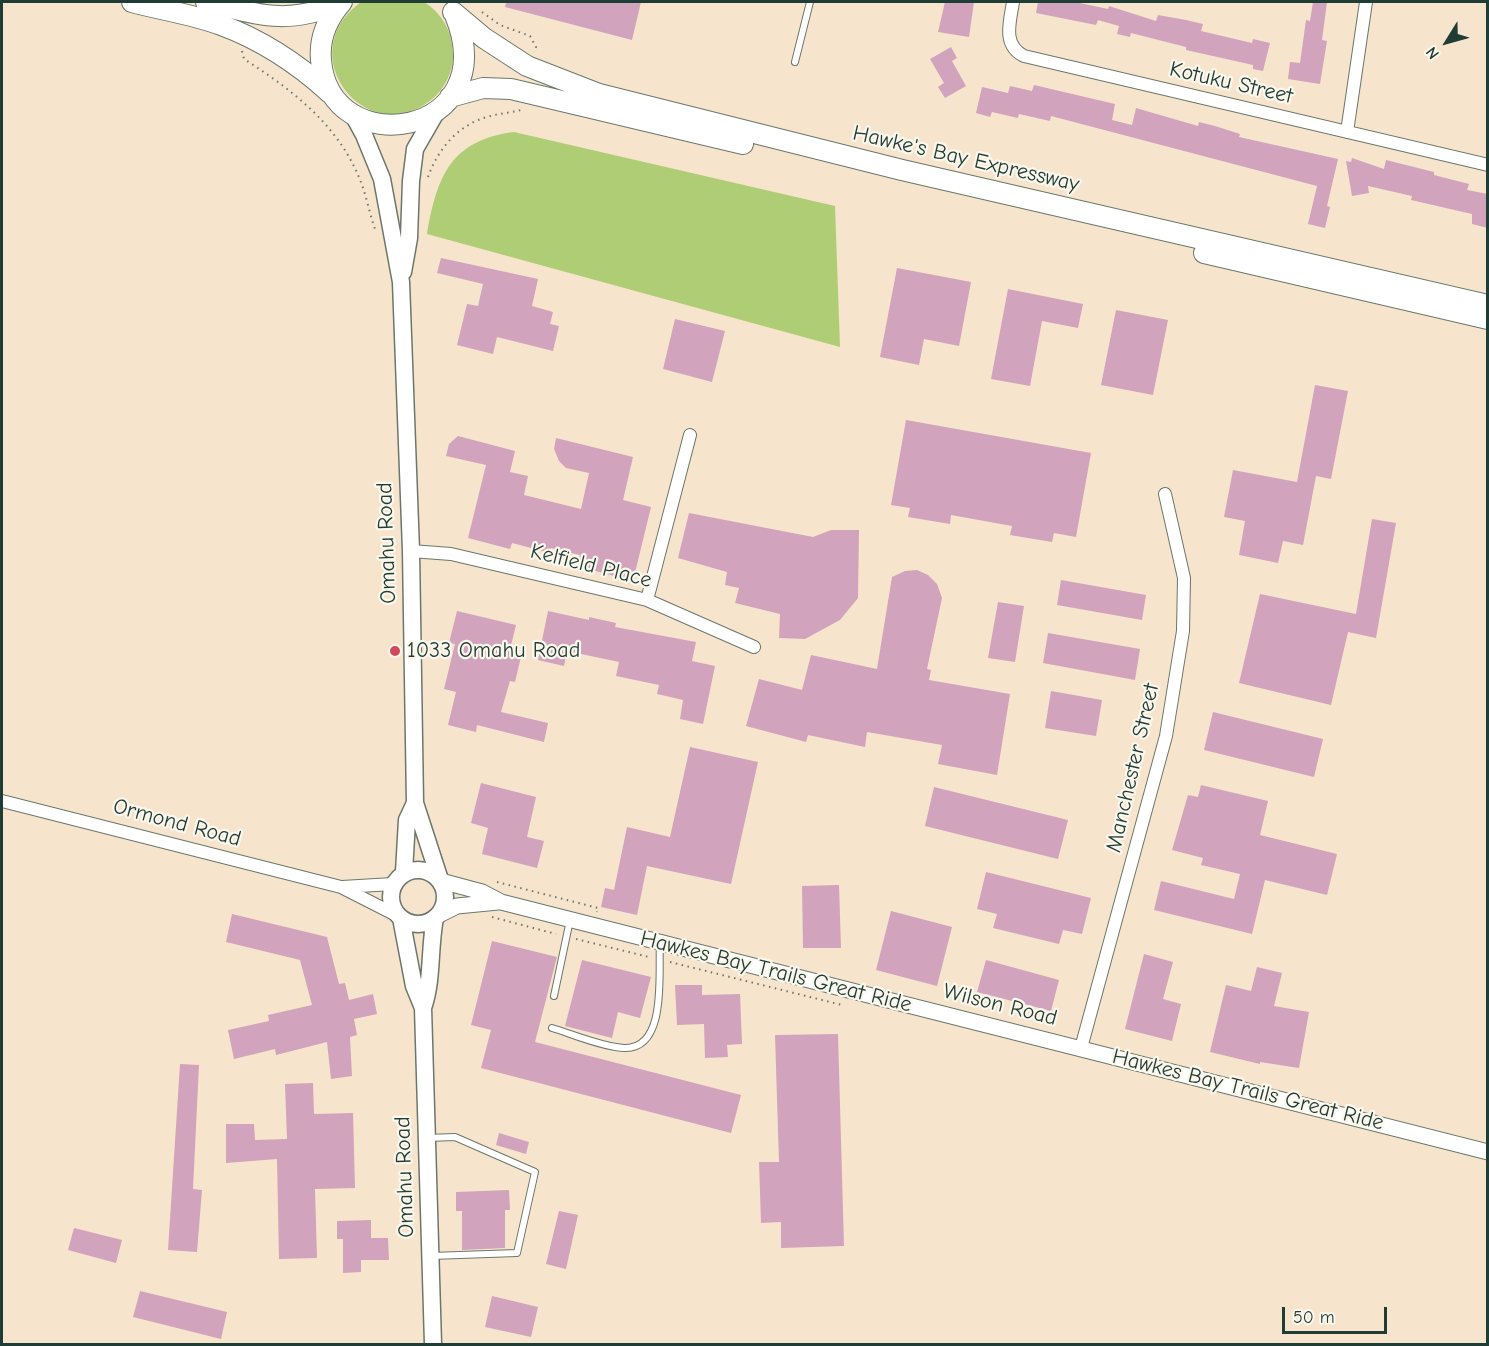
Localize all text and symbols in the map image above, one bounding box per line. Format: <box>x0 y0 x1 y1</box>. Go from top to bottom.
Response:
north arrow <box>1417 12 1477 72</box>
text: N <box>1422 43 1443 62</box>
street label: Kotuku Street <box>1167 56 1295 110</box>
street label: Hawke's Bay Expressway <box>850 120 1082 198</box>
street label: Omahu Road <box>372 482 402 604</box>
street label: Kelfield Place <box>528 538 654 594</box>
place label: 1033 Omahu Road <box>407 638 580 664</box>
marker: 1033 Omahu Road <box>388 644 402 658</box>
street label: Manchester Street <box>1101 681 1165 855</box>
street label: Ormond Road <box>110 793 244 853</box>
street label: Hawkes Bay Trails Great Ride <box>638 925 914 1019</box>
street label: Wilson Road <box>940 978 1060 1032</box>
street label: Hawkes Bay Trails Great Ride <box>1110 1043 1386 1137</box>
street label: Omahu Road <box>390 1116 420 1238</box>
scale bar <box>1285 1295 1390 1333</box>
text: 50 m <box>1293 1307 1335 1328</box>

